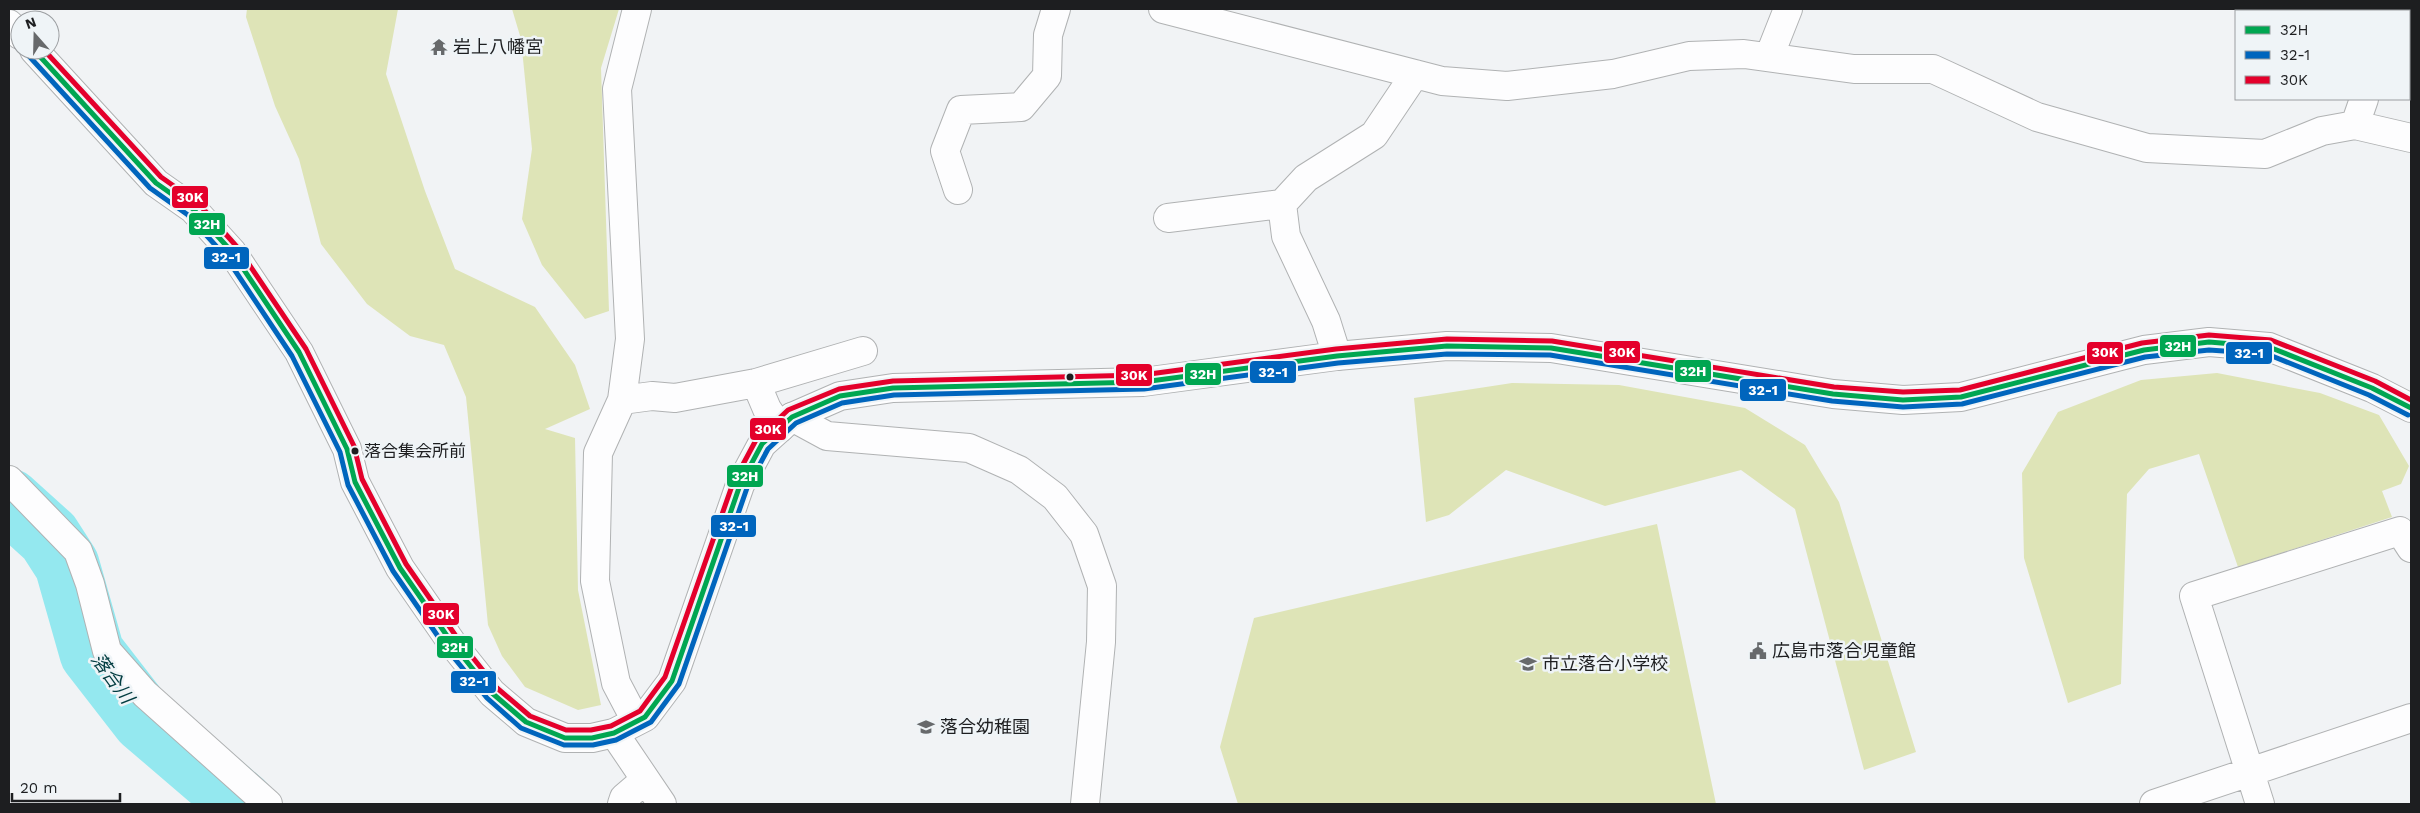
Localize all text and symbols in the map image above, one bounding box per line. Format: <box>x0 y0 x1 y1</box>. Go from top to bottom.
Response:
north arrow <box>10 10 60 60</box>
legend <box>2235 10 2410 100</box>
text: N <box>23 13 38 32</box>
text: 32H <box>2280 21 2309 39</box>
place label: 岩上八幡宮 <box>453 36 543 57</box>
temple icon: 岩上八幡宮 <box>429 37 449 57</box>
text: 32-1 <box>2280 46 2310 64</box>
text: 30K <box>2280 71 2308 89</box>
line badge: 30K <box>171 185 209 209</box>
text: 30K <box>176 189 204 205</box>
line badge: 32H <box>188 212 226 236</box>
text: 32H <box>193 216 221 232</box>
line badge: 32-1 <box>203 246 250 270</box>
text: 32-1 <box>211 249 241 265</box>
line badge: 32H <box>2159 334 2197 358</box>
text: 32H <box>2164 338 2192 354</box>
line badge: 30K <box>1603 340 1641 364</box>
line badge: 30K <box>2086 341 2124 365</box>
line badge: 32-1 <box>2225 341 2273 365</box>
text: 30K <box>1608 344 1636 360</box>
text: 30K <box>2091 344 2119 360</box>
text: 32-1 <box>2234 345 2264 361</box>
line badge: 32H <box>1674 359 1712 383</box>
line badge: 32-1 <box>1249 360 1297 384</box>
line badge: 32H <box>1184 362 1222 386</box>
line badge: 30K <box>1115 363 1153 387</box>
text: 32H <box>1679 363 1707 379</box>
text: 32-1 <box>1258 364 1288 380</box>
text: 32H <box>1189 366 1217 382</box>
text: 30K <box>1120 367 1148 383</box>
unlabelled marker <box>1065 372 1075 382</box>
line badge: 32-1 <box>1739 378 1787 402</box>
text: 32-1 <box>1748 382 1778 398</box>
line badge: 30K <box>749 417 787 441</box>
text: 30K <box>754 421 782 437</box>
place label: 落合集会所前 <box>364 441 466 461</box>
marker: 落合集会所前 <box>350 446 360 456</box>
line badge: 32H <box>726 464 764 488</box>
text: 32H <box>731 468 759 484</box>
line badge: 32-1 <box>710 514 757 538</box>
text: 32-1 <box>719 518 749 534</box>
line badge: 30K <box>422 602 460 626</box>
text: 30K <box>427 606 455 622</box>
line badge: 32H <box>436 635 474 659</box>
text: 32H <box>441 639 469 655</box>
place label: 広島市落合児童館 <box>1772 640 1916 661</box>
public building icon: 広島市落合児童館 <box>1748 641 1768 661</box>
water label: 落合川 <box>87 648 140 710</box>
place label: 市立落合小学校 <box>1542 653 1668 674</box>
school or university icon: 市立落合小学校 <box>1518 654 1538 674</box>
line badge: 32-1 <box>450 670 497 694</box>
text: 32-1 <box>459 673 489 689</box>
place label: 落合幼稚園 <box>940 716 1030 737</box>
school or university icon: 落合幼稚園 <box>916 717 936 737</box>
scale bar <box>12 770 120 802</box>
text: 20 m <box>20 779 58 797</box>

